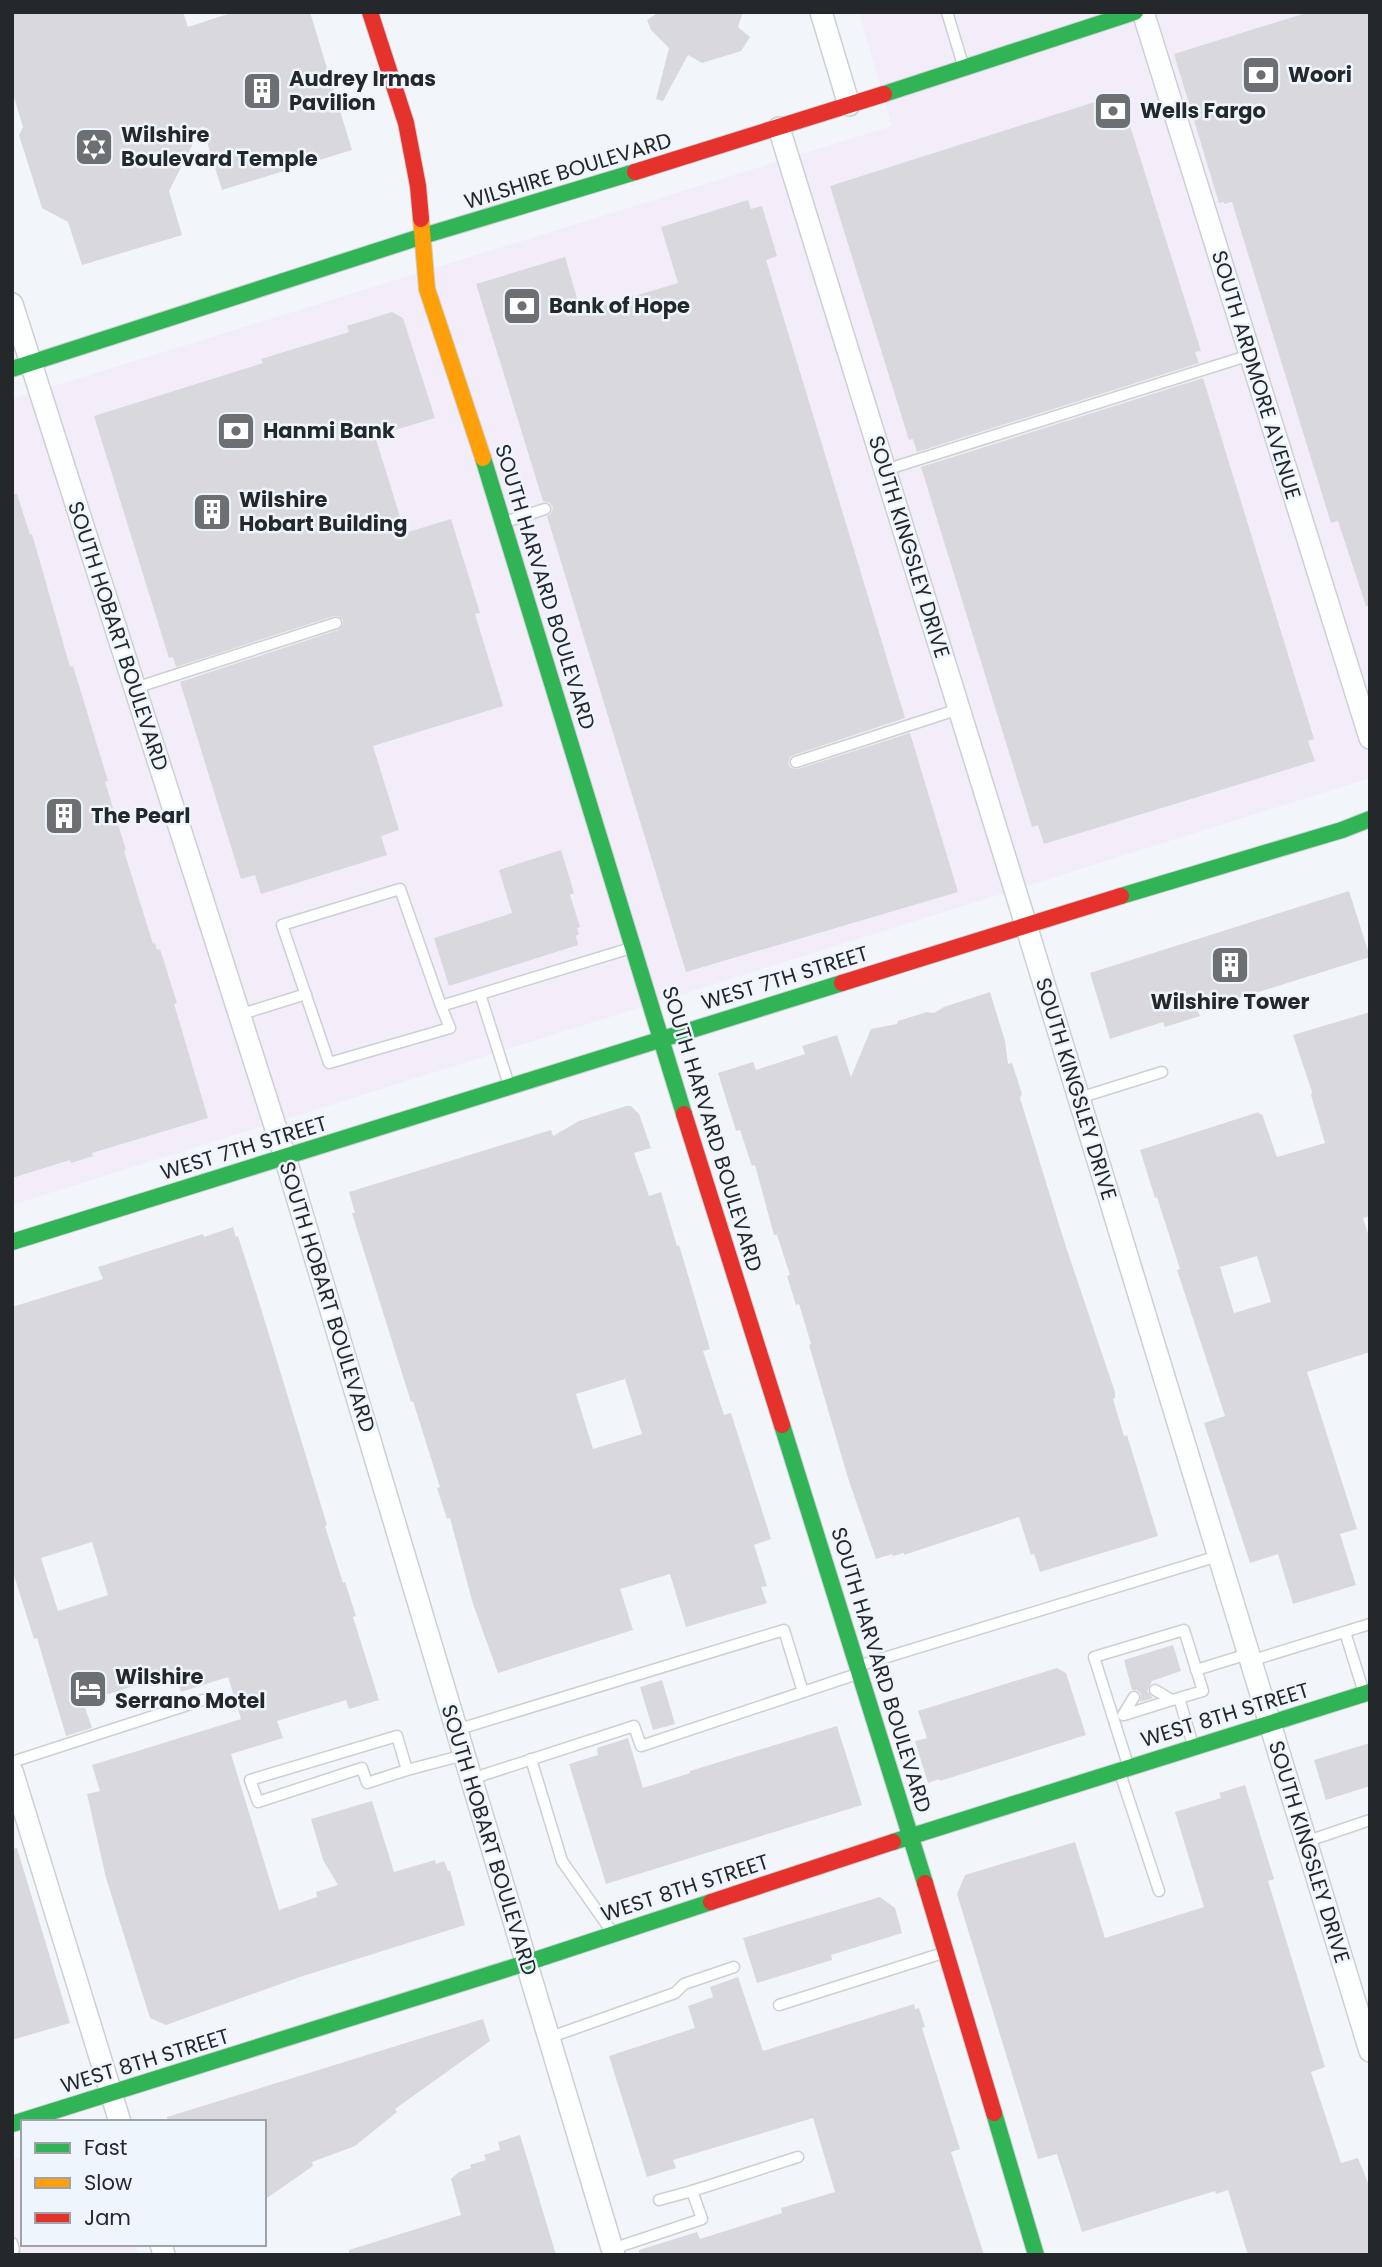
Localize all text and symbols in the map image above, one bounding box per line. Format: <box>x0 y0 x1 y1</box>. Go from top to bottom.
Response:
bank icon: Woori <box>1240 54 1282 96</box>
place label: Woori <box>1288 60 1352 89</box>
place label: Audrey Irmas Pavilion <box>289 64 436 117</box>
building icon: Audrey Irmas Pavilion <box>241 70 283 112</box>
bank icon: Wells Fargo <box>1092 90 1134 132</box>
place label: Wells Fargo <box>1140 96 1266 125</box>
place label: Wilshire Boulevard Temple <box>121 120 318 173</box>
street label: WILSHIRE BOULEVARD <box>461 125 675 216</box>
synagogue icon: Wilshire Boulevard Temple <box>73 126 115 168</box>
street label: SOUTH ARDMORE AVENUE <box>1205 247 1308 503</box>
bank icon: Bank of Hope <box>501 285 543 327</box>
place label: Bank of Hope <box>549 291 690 320</box>
bank icon: Hanmi Bank <box>215 410 257 452</box>
place label: Hanmi Bank <box>263 416 395 445</box>
street label: SOUTH KINGSLEY DRIVE <box>862 432 957 662</box>
street label: SOUTH HARVARD BOULEVARD <box>488 441 603 733</box>
place label: Wilshire Hobart Building <box>239 485 407 538</box>
building icon: Wilshire Hobart Building <box>191 491 233 533</box>
street label: SOUTH HOBART BOULEVARD <box>61 497 176 774</box>
building icon: The Pearl <box>43 795 85 837</box>
place label: The Pearl <box>91 801 190 830</box>
street label: WEST 7TH STREET <box>698 938 872 1017</box>
building icon: Wilshire Tower <box>1209 944 1251 986</box>
street label: SOUTH KINGSLEY DRIVE <box>1029 974 1124 1204</box>
street label: SOUTH HARVARD BOULEVARD <box>655 983 770 1275</box>
place label: Wilshire Tower <box>1151 987 1309 1016</box>
street label: WEST 7TH STREET <box>157 1108 331 1187</box>
street label: SOUTH HOBART BOULEVARD <box>272 1158 383 1436</box>
street label: SOUTH HARVARD BOULEVARD <box>824 1524 939 1816</box>
place label: Wilshire Serrano Motel <box>115 1662 265 1715</box>
hotel icon: Wilshire Serrano Motel <box>67 1668 109 1710</box>
street label: WEST 8TH STREET <box>1137 1675 1313 1754</box>
street label: SOUTH HOBART BOULEVARD <box>434 1701 545 1979</box>
street label: SOUTH KINGSLEY DRIVE <box>1262 1737 1357 1967</box>
street label: WEST 8TH STREET <box>597 1847 772 1928</box>
street label: WEST 8TH STREET <box>57 2021 233 2100</box>
legend <box>21 2120 266 2246</box>
text: Fast <box>84 2133 127 2162</box>
text: Slow <box>84 2168 132 2197</box>
text: Jam <box>84 2203 131 2232</box>

